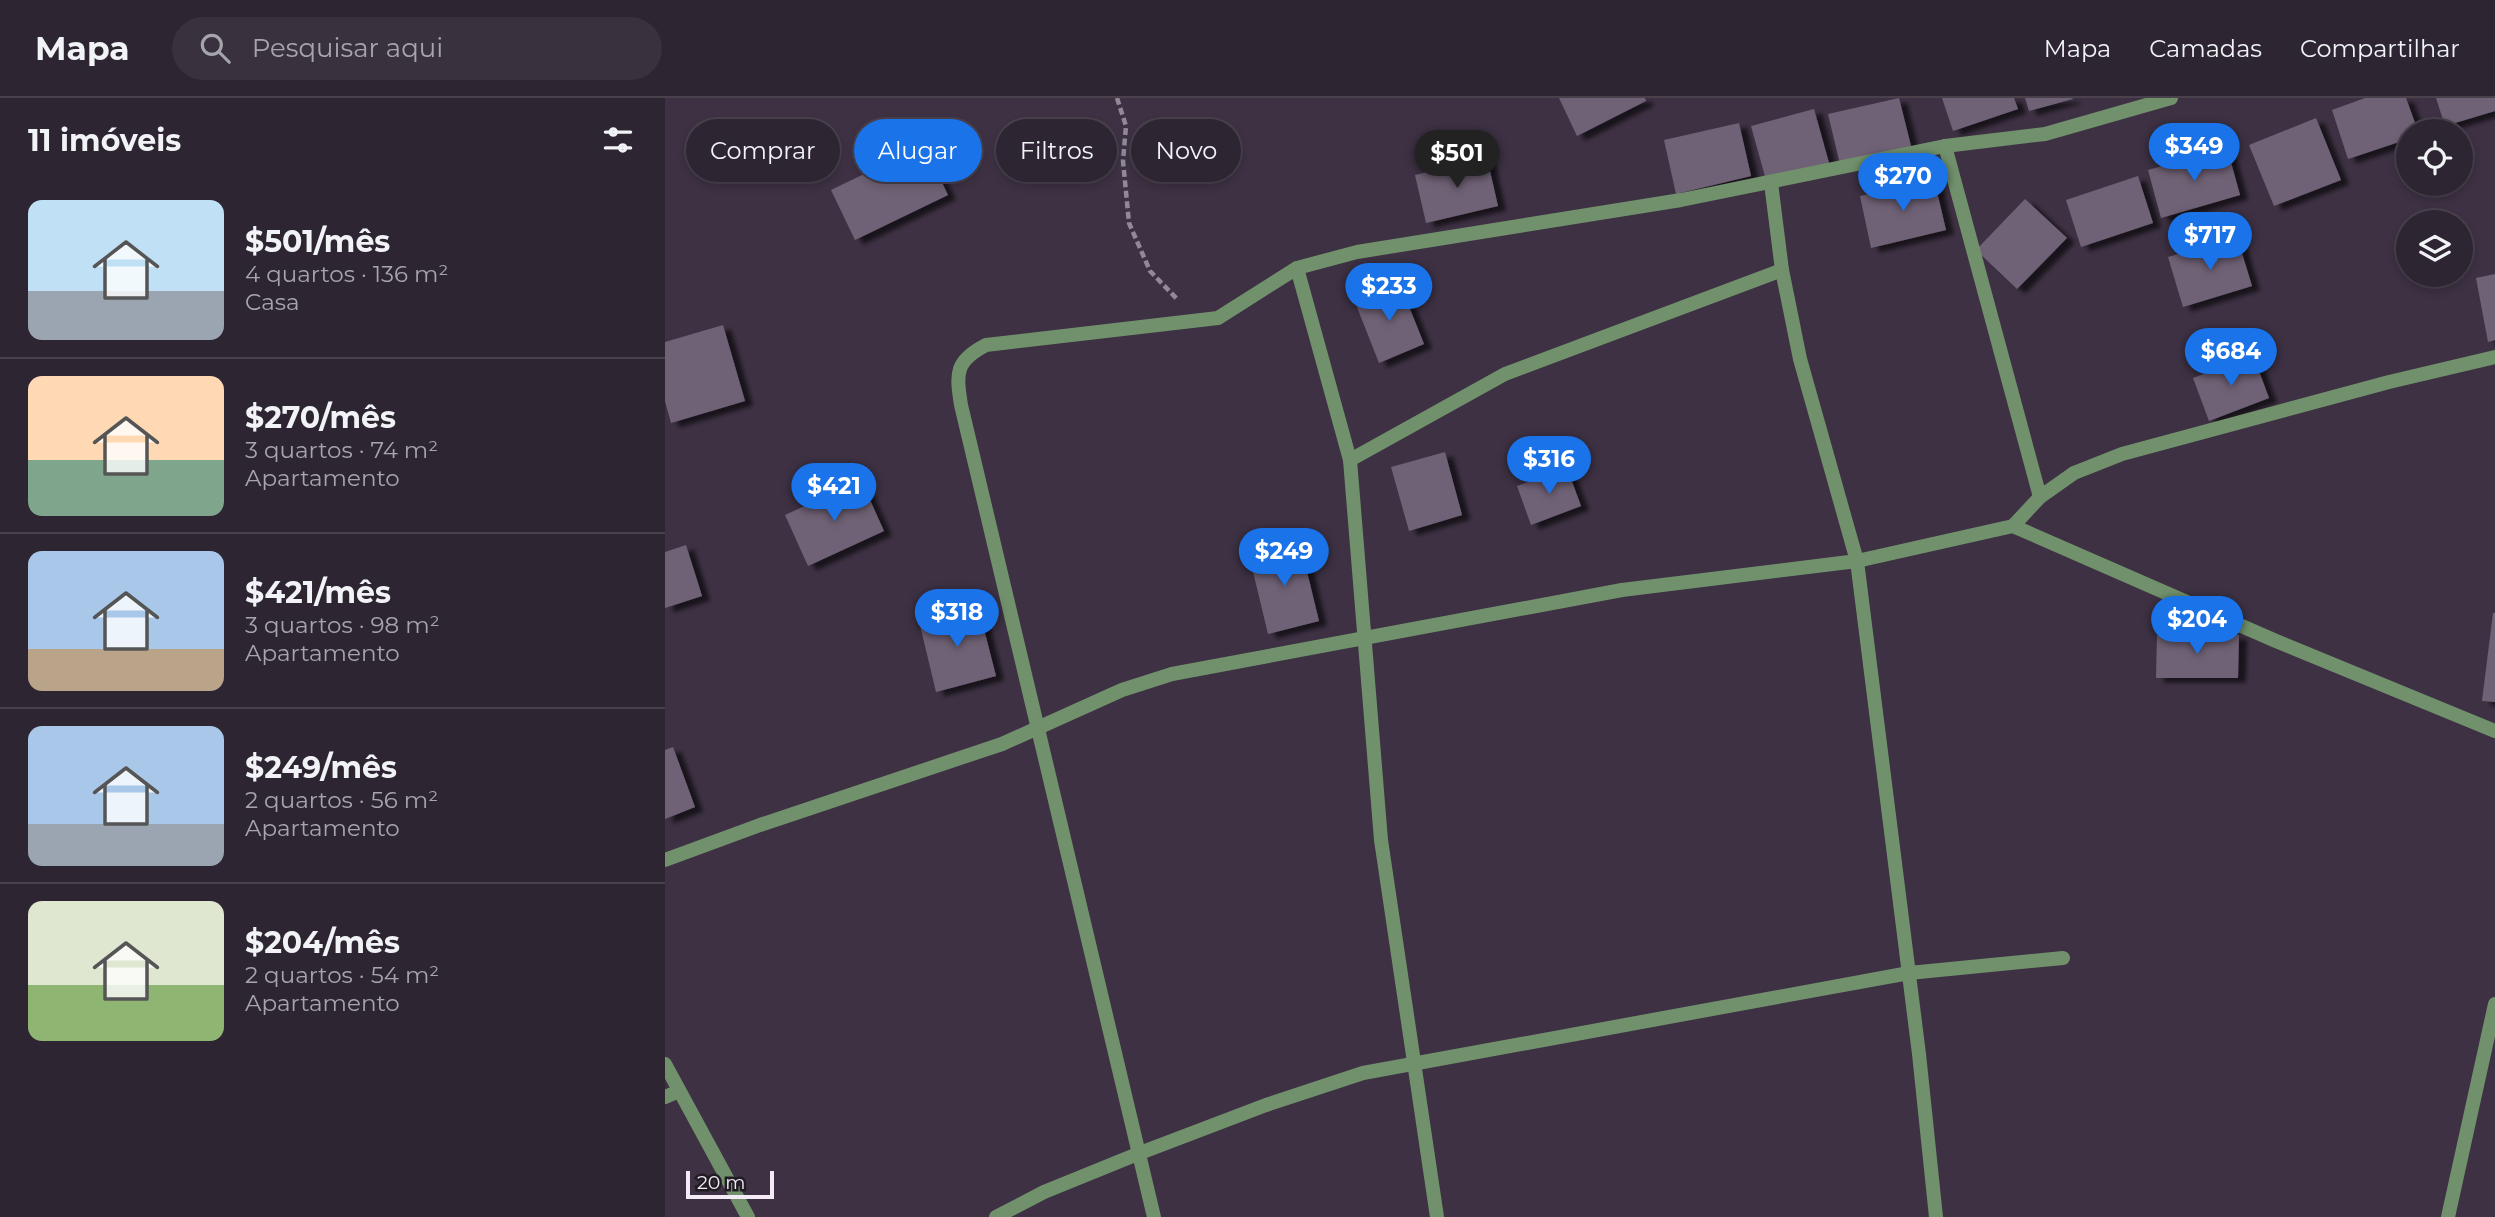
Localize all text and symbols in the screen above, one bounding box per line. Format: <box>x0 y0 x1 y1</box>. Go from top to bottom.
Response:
search box <box>172 17 662 80</box>
text: Mapa <box>35 28 130 68</box>
icon: search <box>196 29 234 67</box>
text: Pesquisar aqui <box>252 32 443 64</box>
text: Mapa <box>2044 34 2111 63</box>
text: Camadas <box>2149 34 2262 63</box>
text: Compartilhar <box>2300 34 2460 63</box>
chip: Comprar <box>686 119 840 182</box>
chip: Alugar <box>854 119 982 182</box>
chip: Filtros <box>996 119 1117 182</box>
chip: Novo <box>1131 119 1241 182</box>
map controls <box>2396 119 2473 287</box>
button: locate <box>2396 119 2473 196</box>
icon: filters <box>599 121 637 159</box>
text: 11 imóveis <box>28 122 181 159</box>
pin: $349 <box>2153 123 2235 183</box>
pin: $501 <box>1416 130 1498 190</box>
text: $349 <box>2165 132 2223 160</box>
text: $501 <box>1431 139 1483 167</box>
pin: $270 <box>1862 153 1944 213</box>
text: $270 <box>1874 162 1932 190</box>
button: layers <box>2396 210 2473 287</box>
pin: $717 <box>2169 212 2251 272</box>
text: $717 <box>2184 221 2236 249</box>
text: $501/mês <box>245 223 390 260</box>
icon: home <box>84 228 168 312</box>
text: 4 quartos · 136 m² <box>245 260 448 288</box>
pin: $233 <box>1348 264 1430 323</box>
text: $233 <box>1361 272 1417 300</box>
text: Casa <box>245 288 300 316</box>
pin: $684 <box>2190 328 2272 388</box>
text: $684 <box>2201 337 2261 365</box>
text: $270/mês <box>245 399 396 436</box>
icon: home <box>84 404 168 488</box>
text: 3 quartos · 74 m² <box>245 436 438 464</box>
pin: $316 <box>1508 436 1590 496</box>
text: $316 <box>1523 445 1575 473</box>
text: Apartamento <box>245 464 400 492</box>
pin: $421 <box>793 464 875 523</box>
text: $421 <box>807 472 861 500</box>
pin: $249 <box>1243 528 1325 588</box>
text: $249 <box>1255 537 1313 565</box>
text: $421/mês <box>245 574 391 611</box>
icon: home <box>84 579 168 663</box>
pin: $318 <box>916 589 998 649</box>
pin: $204 <box>2156 596 2238 656</box>
text: $318 <box>931 598 983 626</box>
text: $204 <box>2167 605 2227 633</box>
text: 3 quartos · 98 m² <box>245 611 440 639</box>
text: Apartamento <box>245 639 400 667</box>
text: $249/mês <box>245 749 397 786</box>
icon: home <box>84 754 168 838</box>
text: 2 quartos · 56 m² <box>245 786 438 814</box>
text: Apartamento <box>245 814 400 842</box>
text: $204/mês <box>245 924 400 961</box>
icon: home <box>84 929 168 1013</box>
text: 2 quartos · 54 m² <box>245 961 439 989</box>
text: Apartamento <box>245 989 400 1017</box>
scale bar <box>686 1168 773 1200</box>
text: 20 m <box>697 1171 745 1194</box>

